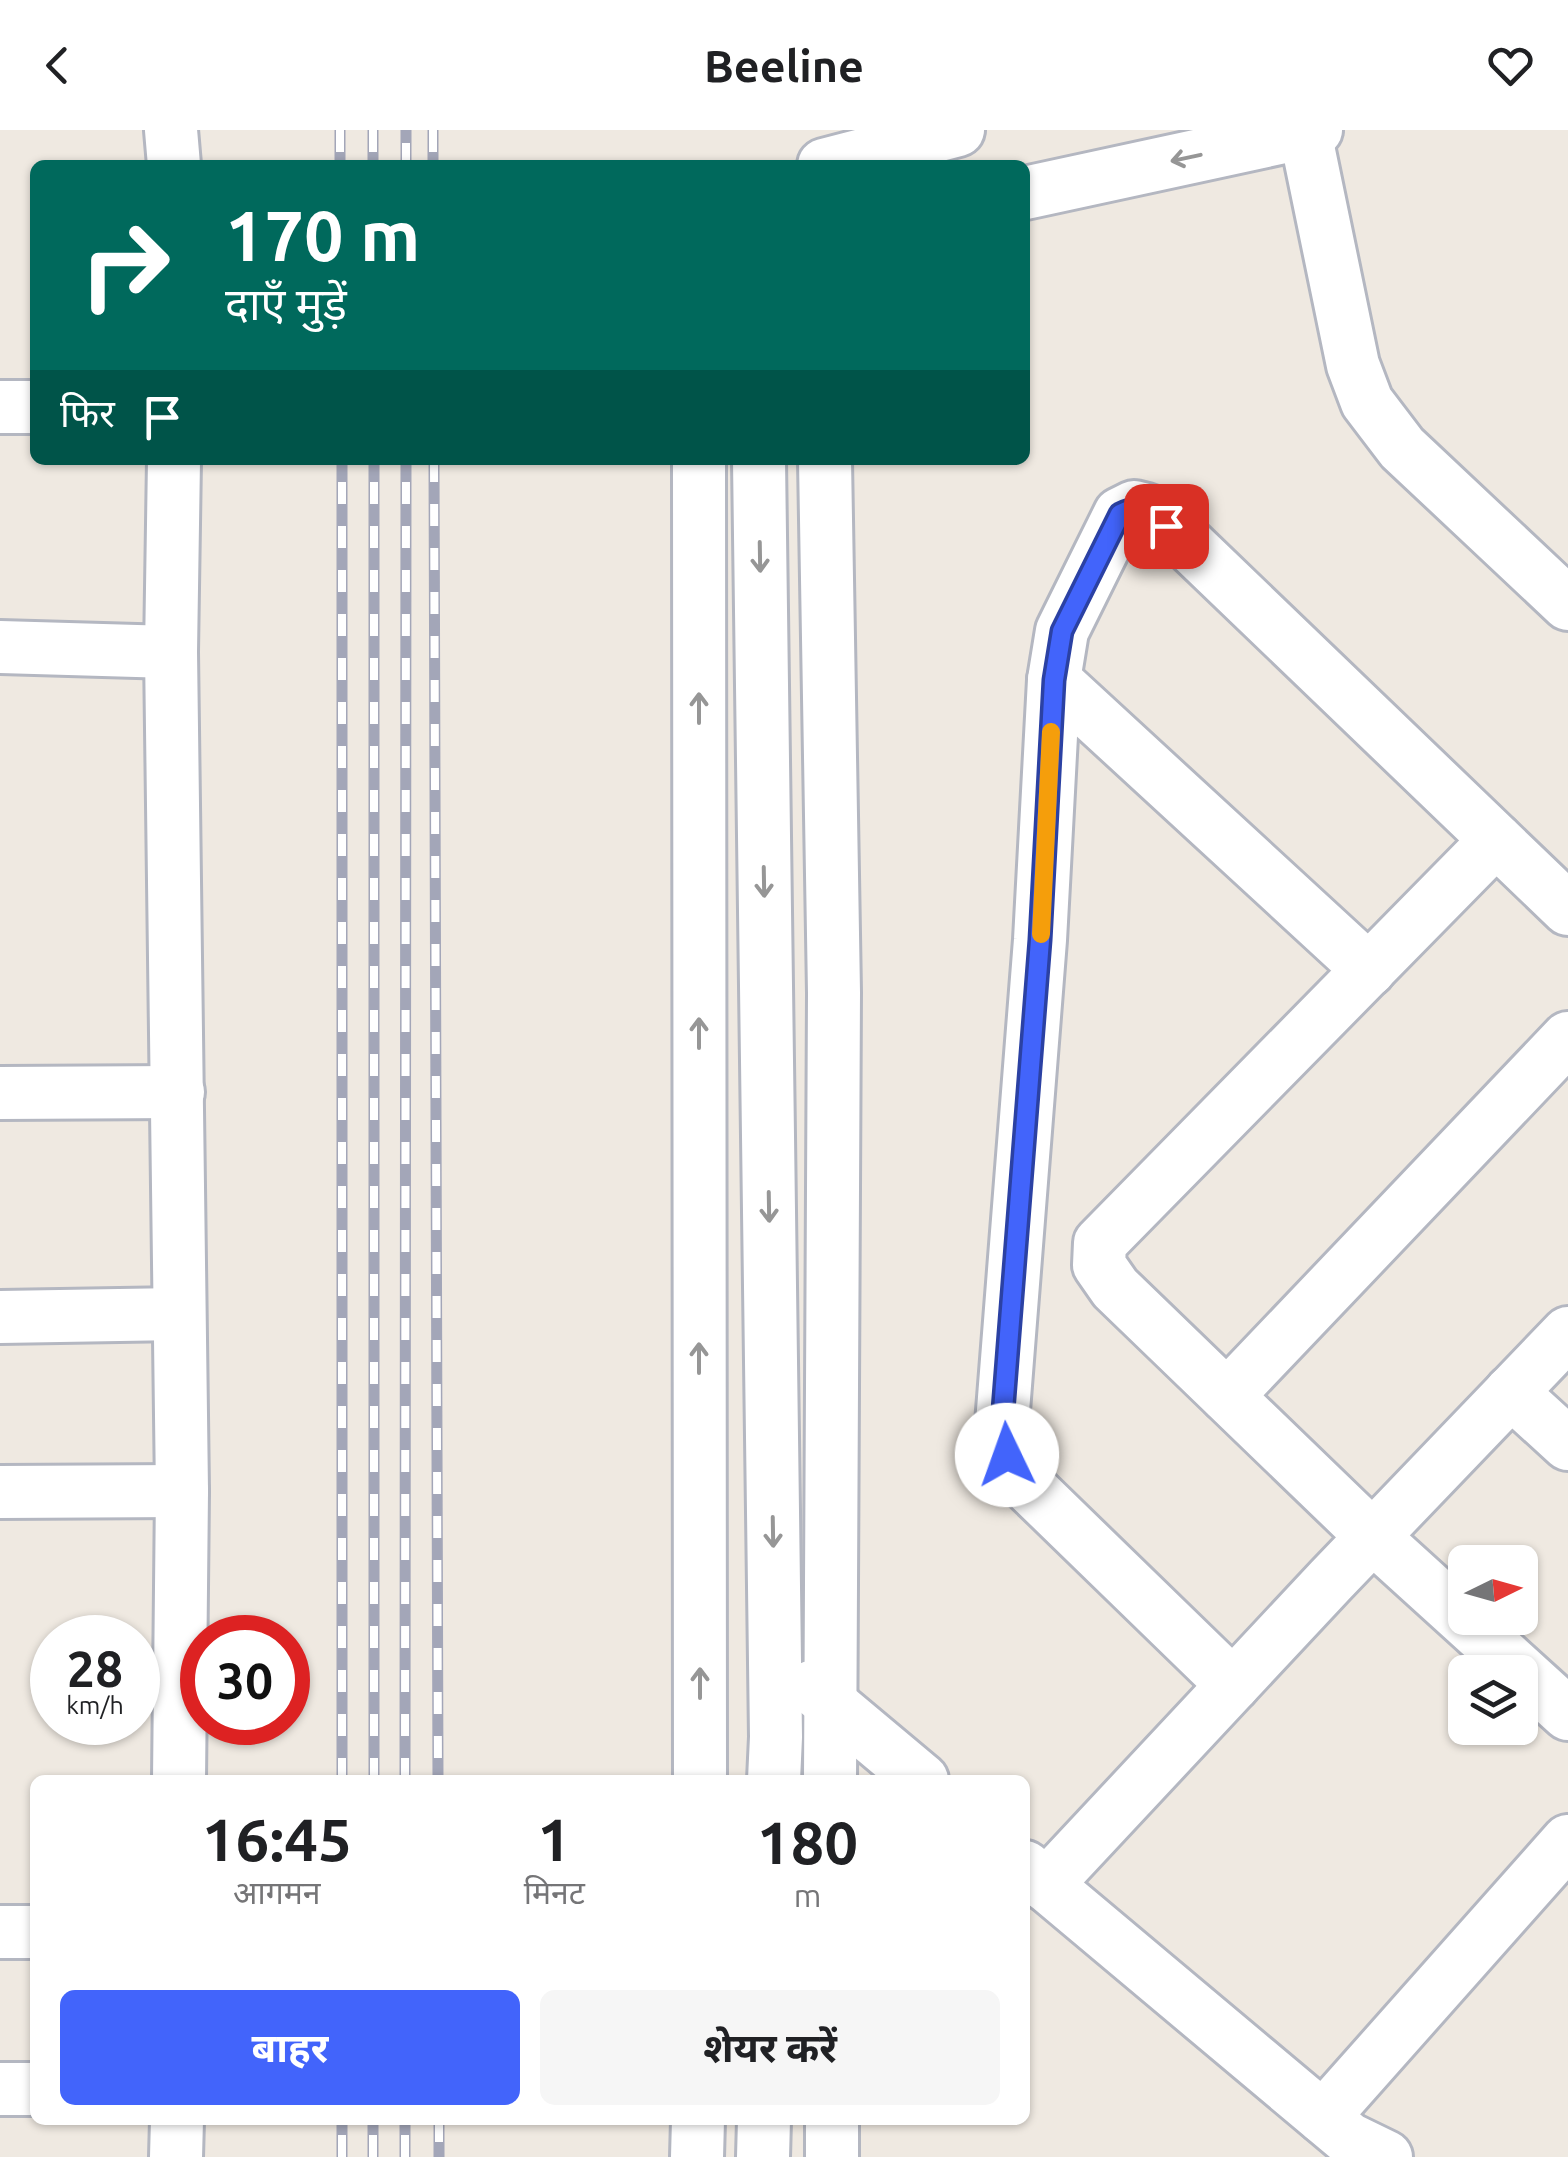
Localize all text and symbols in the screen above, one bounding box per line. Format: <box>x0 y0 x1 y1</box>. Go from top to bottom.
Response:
icon: back <box>30 38 85 93</box>
icon: heart <box>1483 38 1538 93</box>
text: Beeline <box>704 40 864 91</box>
one-way arrow <box>1171 150 1203 168</box>
text: 170 m <box>225 196 420 274</box>
icon: right <box>60 200 190 330</box>
text: दाएँ मुड़ें <box>225 278 347 329</box>
icon: arrive <box>135 390 190 445</box>
text: फिर <box>60 392 115 434</box>
pin <box>1124 484 1209 569</box>
icon: arrive <box>1139 499 1194 554</box>
one-way arrow <box>750 540 770 573</box>
one-way arrow <box>690 692 708 724</box>
one-way arrow <box>755 866 774 898</box>
one-way arrow <box>690 1017 708 1050</box>
one-way arrow <box>759 1191 778 1223</box>
one-way arrow <box>690 1342 708 1374</box>
position arrow <box>955 1403 1059 1507</box>
one-way arrow <box>764 1516 782 1548</box>
north arrow <box>1448 1545 1538 1635</box>
map controls <box>1448 1545 1538 1745</box>
speed limit sign: 30 <box>180 1615 310 1745</box>
text: 28 <box>67 1640 123 1696</box>
button: layers <box>1448 1655 1538 1745</box>
one-way arrow <box>690 1667 710 1700</box>
text: km/h <box>66 1691 124 1719</box>
text: 16:45 <box>202 1805 352 1872</box>
text: 1 <box>537 1805 571 1872</box>
text: 180 <box>757 1808 858 1875</box>
text: आगमन <box>233 1874 321 1910</box>
text: मिनट <box>524 1874 585 1910</box>
text: m <box>794 1877 821 1913</box>
button: बाहर <box>60 1990 520 2105</box>
button: शेयर करें <box>540 1990 1000 2105</box>

